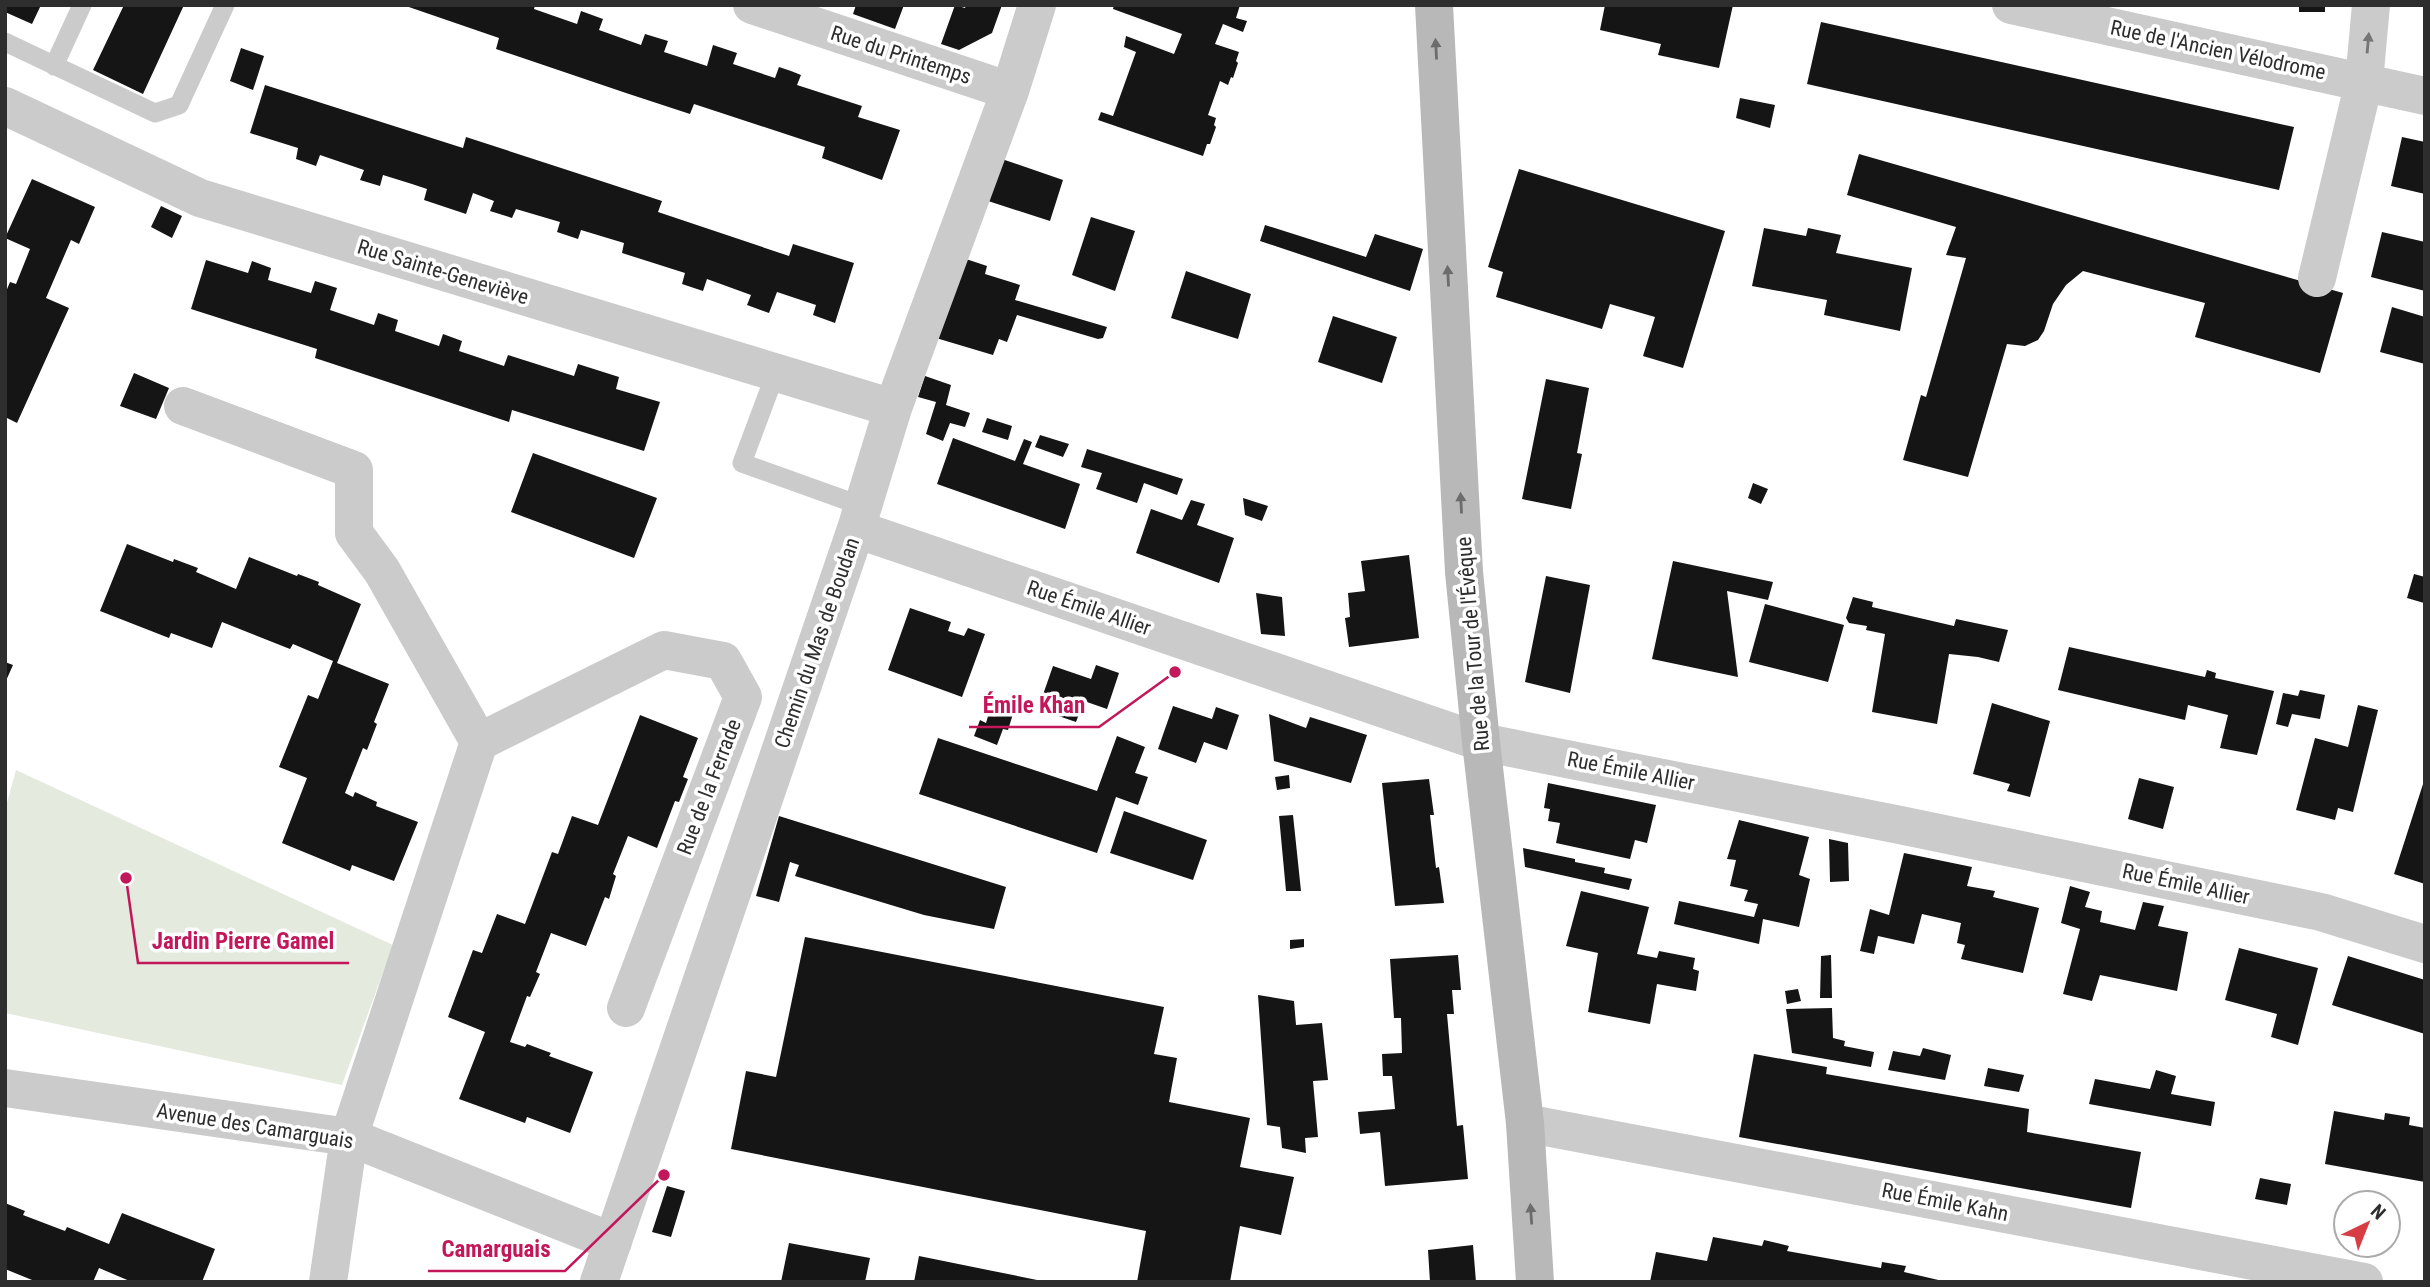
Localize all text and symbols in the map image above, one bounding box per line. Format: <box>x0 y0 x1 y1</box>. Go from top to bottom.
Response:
street label: Rue de l'Ancien Vélodrome <box>2108 15 2328 85</box>
street label: Rue du Printemps <box>828 21 974 89</box>
one-way arrow <box>2362 32 2373 54</box>
one-way arrow <box>1430 38 1441 60</box>
street label: Rue Sainte-Geneviève <box>355 235 532 309</box>
one-way arrow <box>1443 265 1454 287</box>
one-way arrow <box>1455 492 1466 514</box>
street label: Chemin du Mas de Boudan <box>770 535 864 751</box>
street label: Rue de la Tour de l'Évêque <box>1452 536 1494 752</box>
street label: Rue Émile Allier <box>1024 576 1154 640</box>
callout: Émile Khan <box>969 683 1099 727</box>
text: Émile Khan <box>983 691 1085 719</box>
street label: Rue de la Ferrade <box>672 716 746 858</box>
street label: Rue Émile Allier <box>1565 747 1697 795</box>
street label: Rue Émile Allier <box>2120 859 2252 909</box>
callout: Jardin Pierre Gamel <box>138 919 349 963</box>
text: Jardin Pierre Gamel <box>152 928 334 955</box>
street label: Avenue des Camarguais <box>155 1099 355 1153</box>
street label: Rue Émile Kahn <box>1880 1178 2010 1226</box>
north arrow <box>2332 1189 2402 1259</box>
text: N <box>2366 1200 2390 1224</box>
one-way arrow <box>1525 1202 1536 1224</box>
callout: Camarguais <box>428 1227 565 1271</box>
text: Camarguais <box>441 1236 551 1263</box>

